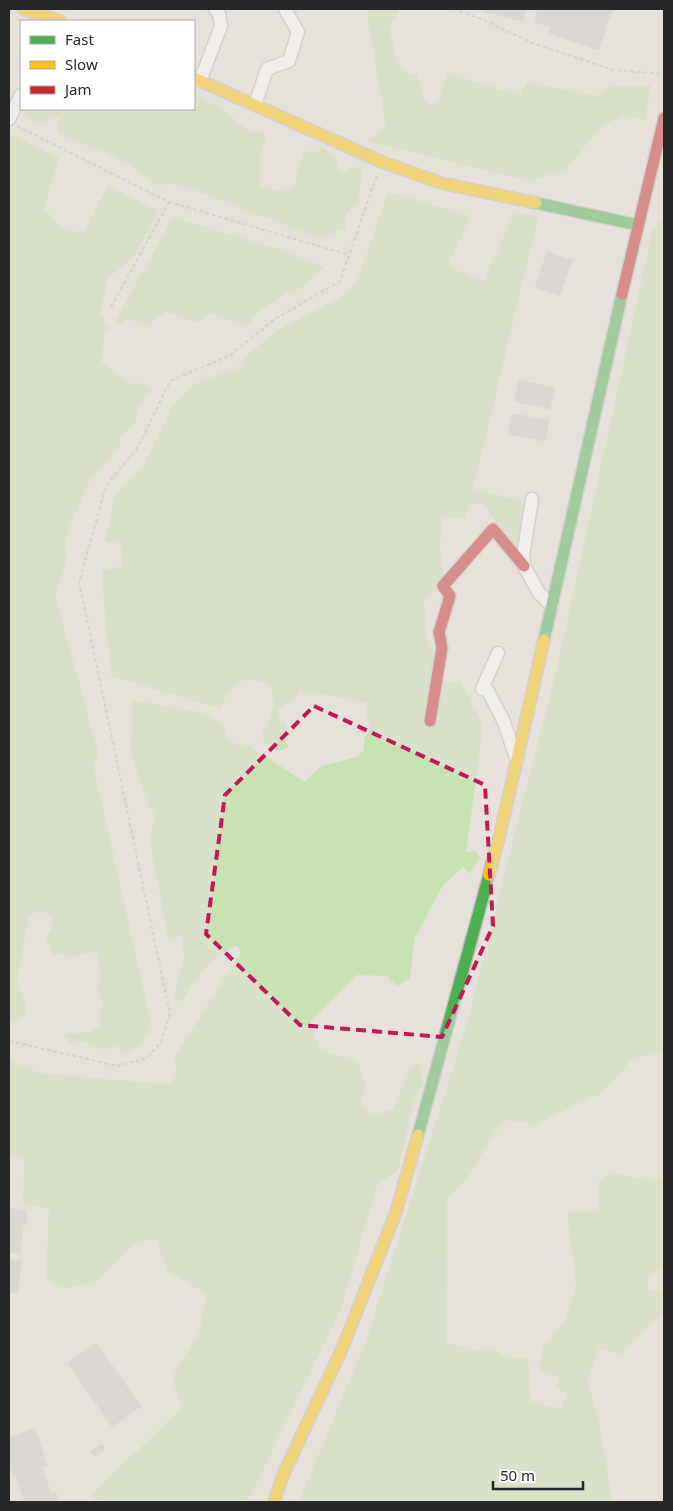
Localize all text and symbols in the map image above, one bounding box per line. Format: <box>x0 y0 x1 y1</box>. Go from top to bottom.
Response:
legend <box>20 20 195 110</box>
text: Fast <box>65 29 94 49</box>
text: Slow <box>65 54 98 74</box>
text: Jam <box>63 79 92 99</box>
scale bar <box>493 1458 583 1490</box>
text: 50 m <box>500 1465 535 1485</box>

